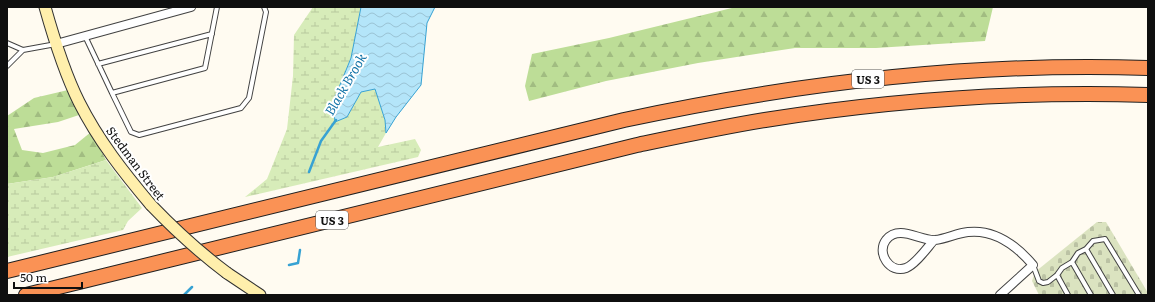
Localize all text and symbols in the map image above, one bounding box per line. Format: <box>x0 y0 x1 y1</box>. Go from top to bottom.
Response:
water label: Black Brook <box>320 49 371 119</box>
road number: US 3 <box>852 70 884 88</box>
street label: Stedman Street <box>102 122 170 204</box>
road number: US 3 <box>316 211 348 229</box>
scale bar <box>14 264 82 290</box>
text: 50 m <box>20 268 47 286</box>

